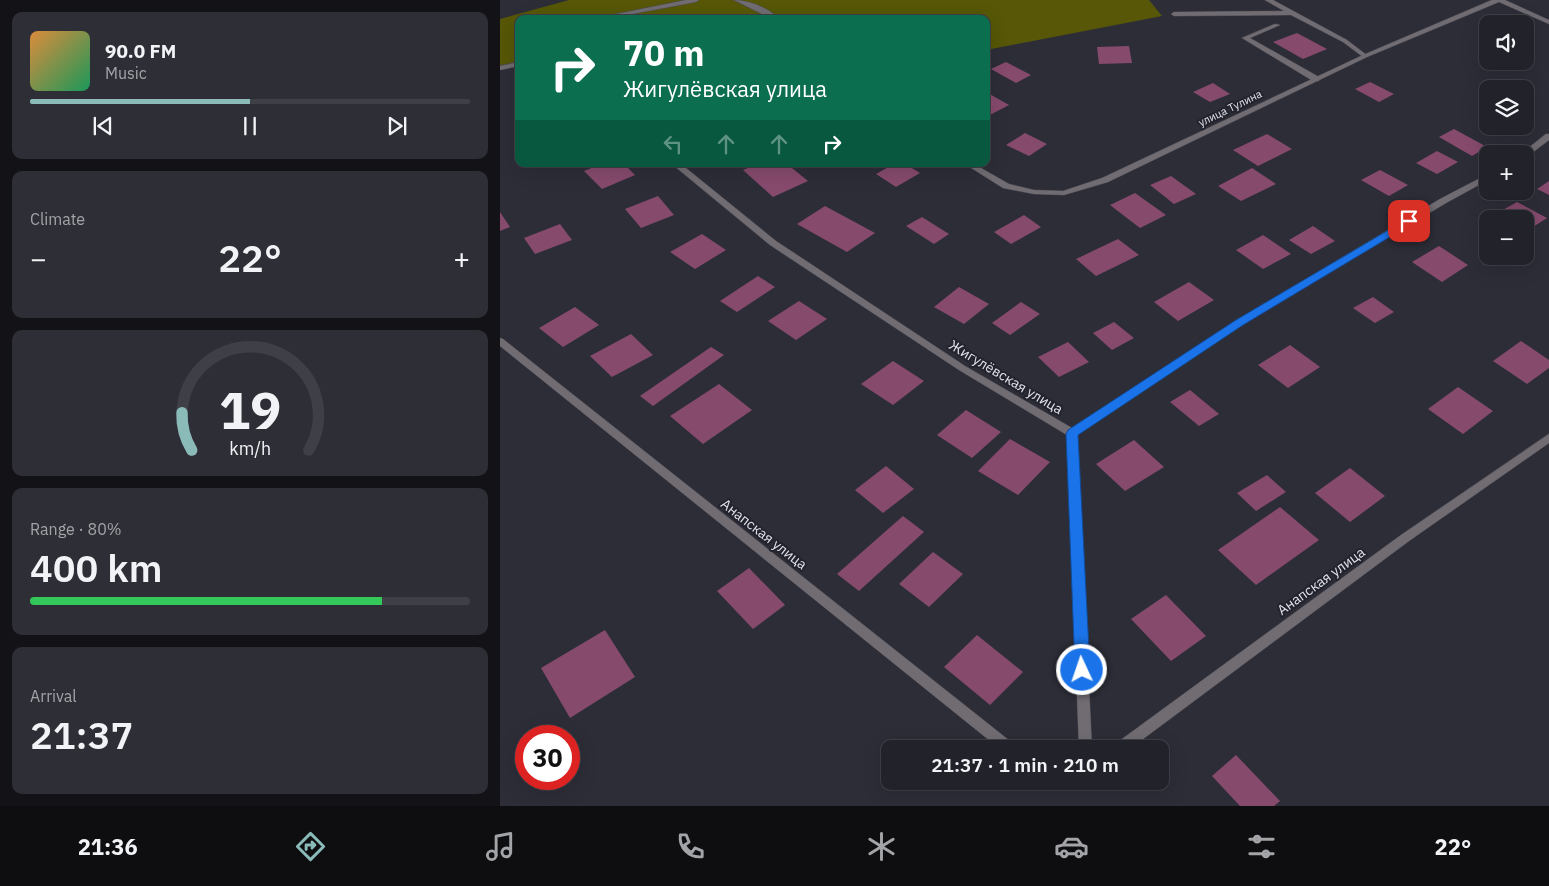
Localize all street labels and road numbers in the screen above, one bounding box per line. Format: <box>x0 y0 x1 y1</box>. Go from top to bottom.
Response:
street label: улица Тулина <box>1196 86 1264 129</box>
street label: Жигулёвская улица <box>946 336 1067 418</box>
street label: Анапская улица <box>717 495 811 574</box>
street label: Анапская улица <box>1273 543 1369 619</box>

